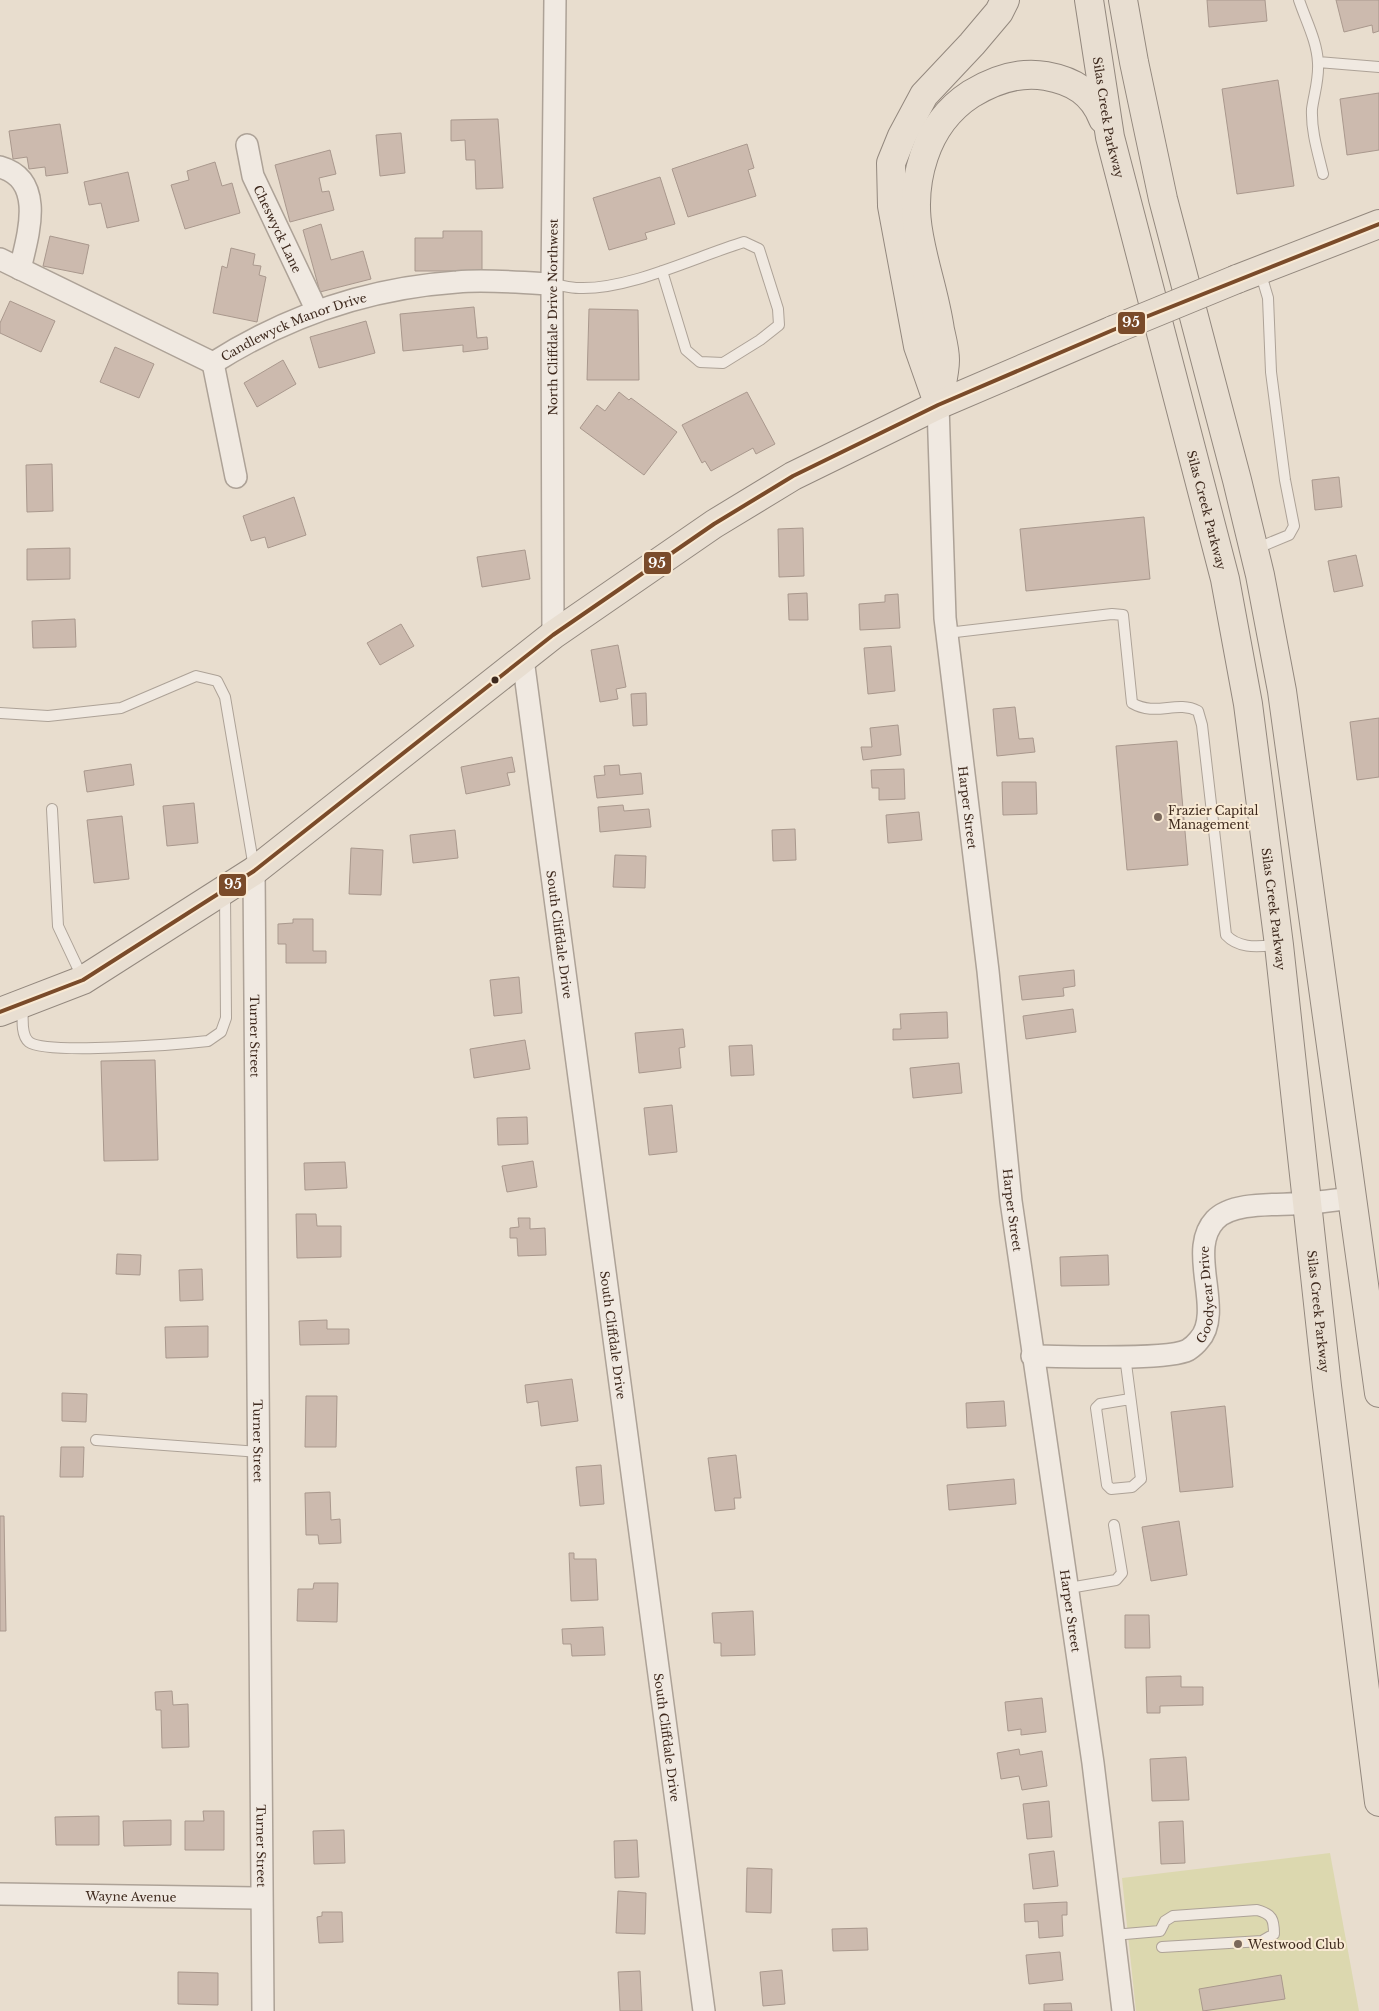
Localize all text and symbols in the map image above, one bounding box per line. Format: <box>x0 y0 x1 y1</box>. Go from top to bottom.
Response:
street label: Silas Creek Parkway <box>1090 56 1128 180</box>
street label: Cheswyck Lane <box>251 182 305 275</box>
street label: North Cliffdale Drive Northwest <box>544 218 560 415</box>
street label: Candlewyck Manor Drive <box>218 289 368 364</box>
line badge: 95 <box>1117 311 1146 335</box>
text: 95 <box>1122 313 1140 331</box>
street label: Silas Creek Parkway <box>1184 449 1230 572</box>
line badge: 95 <box>643 551 672 575</box>
text: 95 <box>648 554 666 572</box>
unlabelled marker <box>490 675 500 685</box>
street label: Harper Street <box>956 765 981 850</box>
place label: Frazier Capital Management <box>1168 803 1259 832</box>
marker: Frazier Capital Management <box>1152 811 1164 823</box>
street label: Silas Creek Parkway <box>1259 847 1289 971</box>
street label: South Cliffdale Drive <box>544 869 576 1000</box>
line badge: 95 <box>218 873 247 897</box>
text: 95 <box>224 875 242 893</box>
street label: Turner Street <box>247 994 263 1078</box>
street label: Harper Street <box>1000 1168 1026 1253</box>
street label: Goodyear Drive <box>1192 1245 1216 1346</box>
street label: Silas Creek Parkway <box>1305 1249 1333 1374</box>
street label: South Cliffdale Drive <box>597 1270 630 1400</box>
street label: Turner Street <box>251 1399 266 1483</box>
street label: Harper Street <box>1057 1568 1084 1654</box>
street label: South Cliffdale Drive <box>651 1672 683 1803</box>
street label: Turner Street <box>254 1804 270 1888</box>
street label: Wayne Avenue <box>84 1888 177 1904</box>
place label: Westwood Club <box>1247 1937 1345 1952</box>
marker: Westwood Club <box>1232 1938 1244 1950</box>

